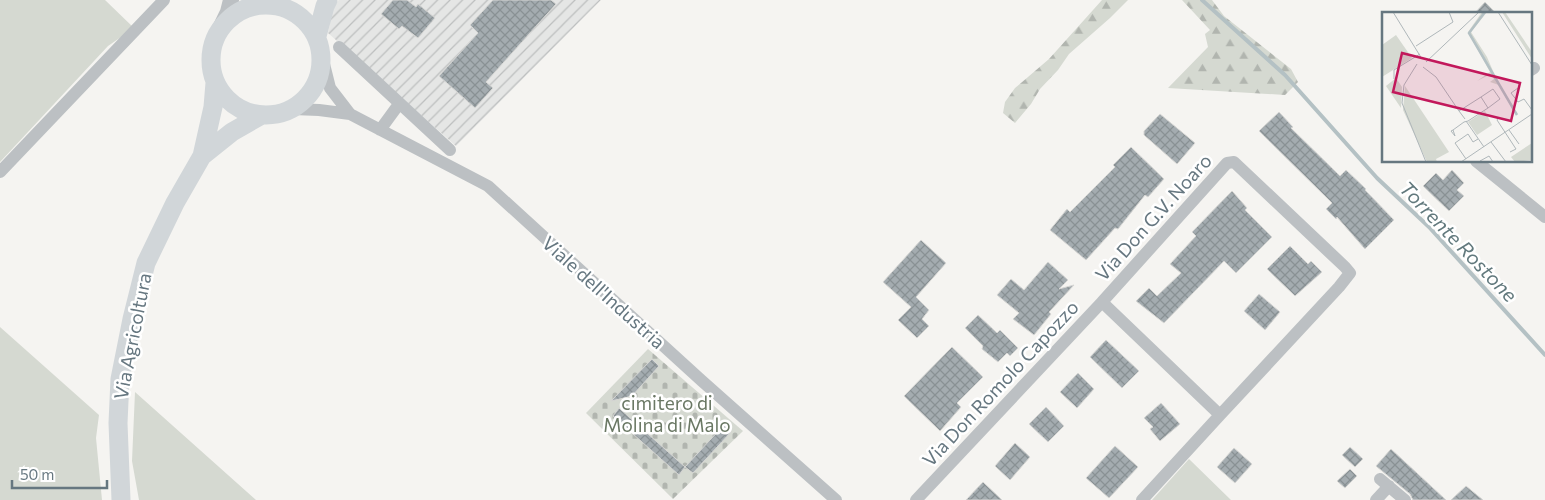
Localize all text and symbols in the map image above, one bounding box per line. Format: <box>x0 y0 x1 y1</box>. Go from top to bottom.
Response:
inset map <box>1382 12 1532 162</box>
street label: Via Don G.V. Noaro <box>1090 149 1216 285</box>
water label: Torrente Rostone <box>1395 176 1523 307</box>
street label: Viale dell'Industria <box>538 231 670 353</box>
street label: Via Agricoltura <box>108 271 156 401</box>
street label: Via Don Romolo Capozzo <box>917 295 1083 471</box>
park label: cimitero di Molina di Malo <box>603 391 731 436</box>
scale bar <box>12 458 108 490</box>
text: 50 m <box>20 465 54 483</box>

